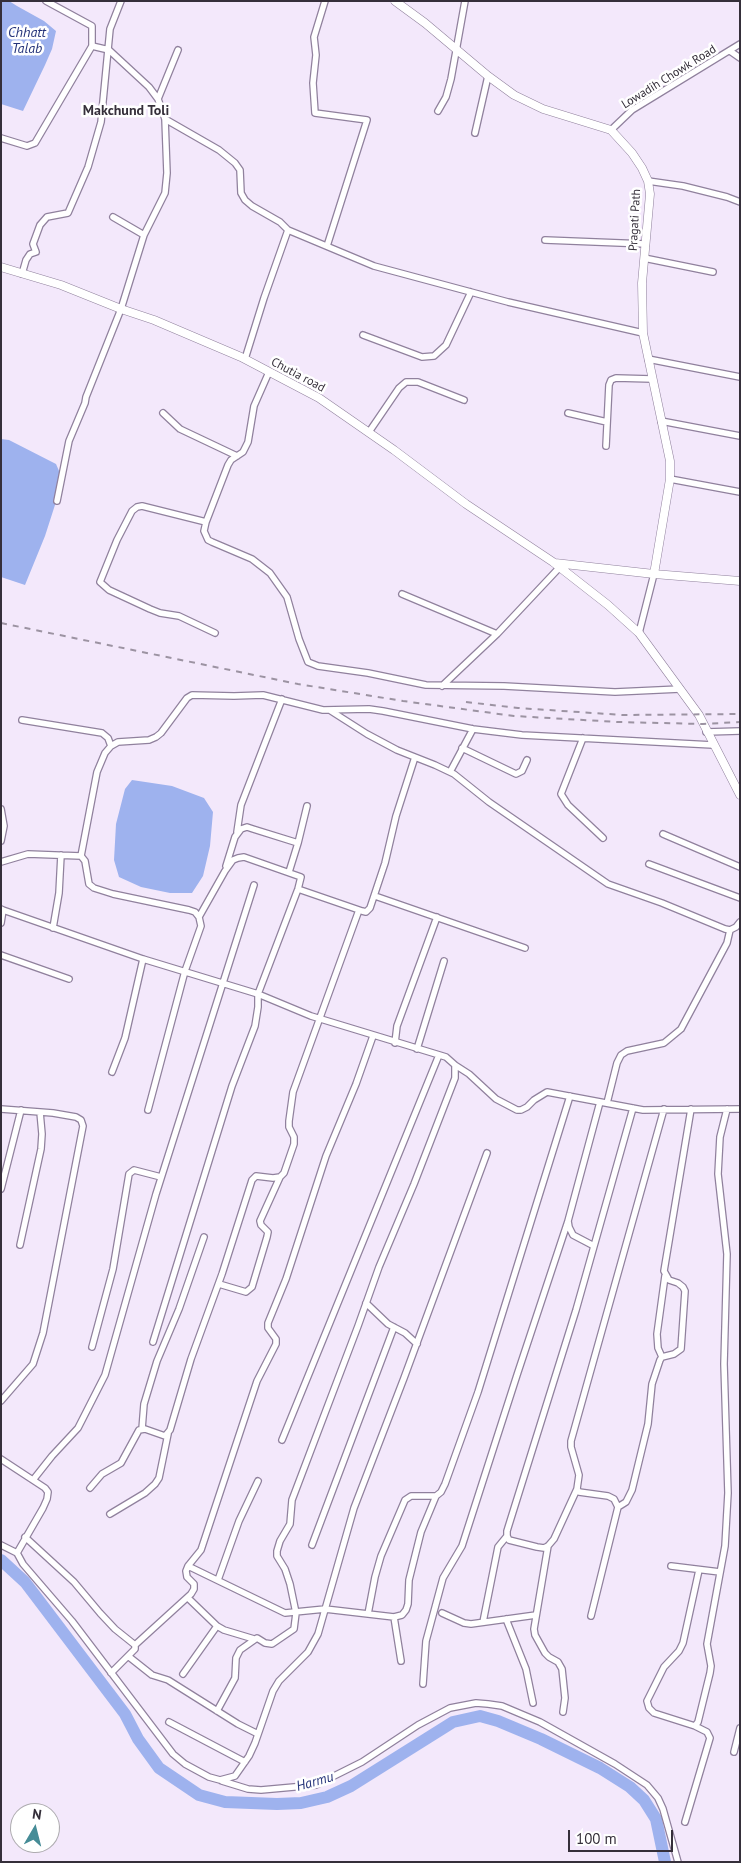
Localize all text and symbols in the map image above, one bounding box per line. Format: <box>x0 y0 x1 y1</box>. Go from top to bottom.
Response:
water label: Chhatt Talab <box>8 25 46 58</box>
street label: Lowadih Chowk Road <box>619 42 719 112</box>
district label: Makchund Toli <box>83 103 169 119</box>
street label: Pragati Path <box>626 189 644 251</box>
street label: Chutia road <box>268 355 328 395</box>
water label: Harmu <box>294 1769 336 1795</box>
north arrow <box>10 1803 60 1853</box>
text: N <box>31 1805 43 1824</box>
scale bar <box>571 1820 676 1852</box>
text: 100 m <box>576 1829 617 1848</box>

